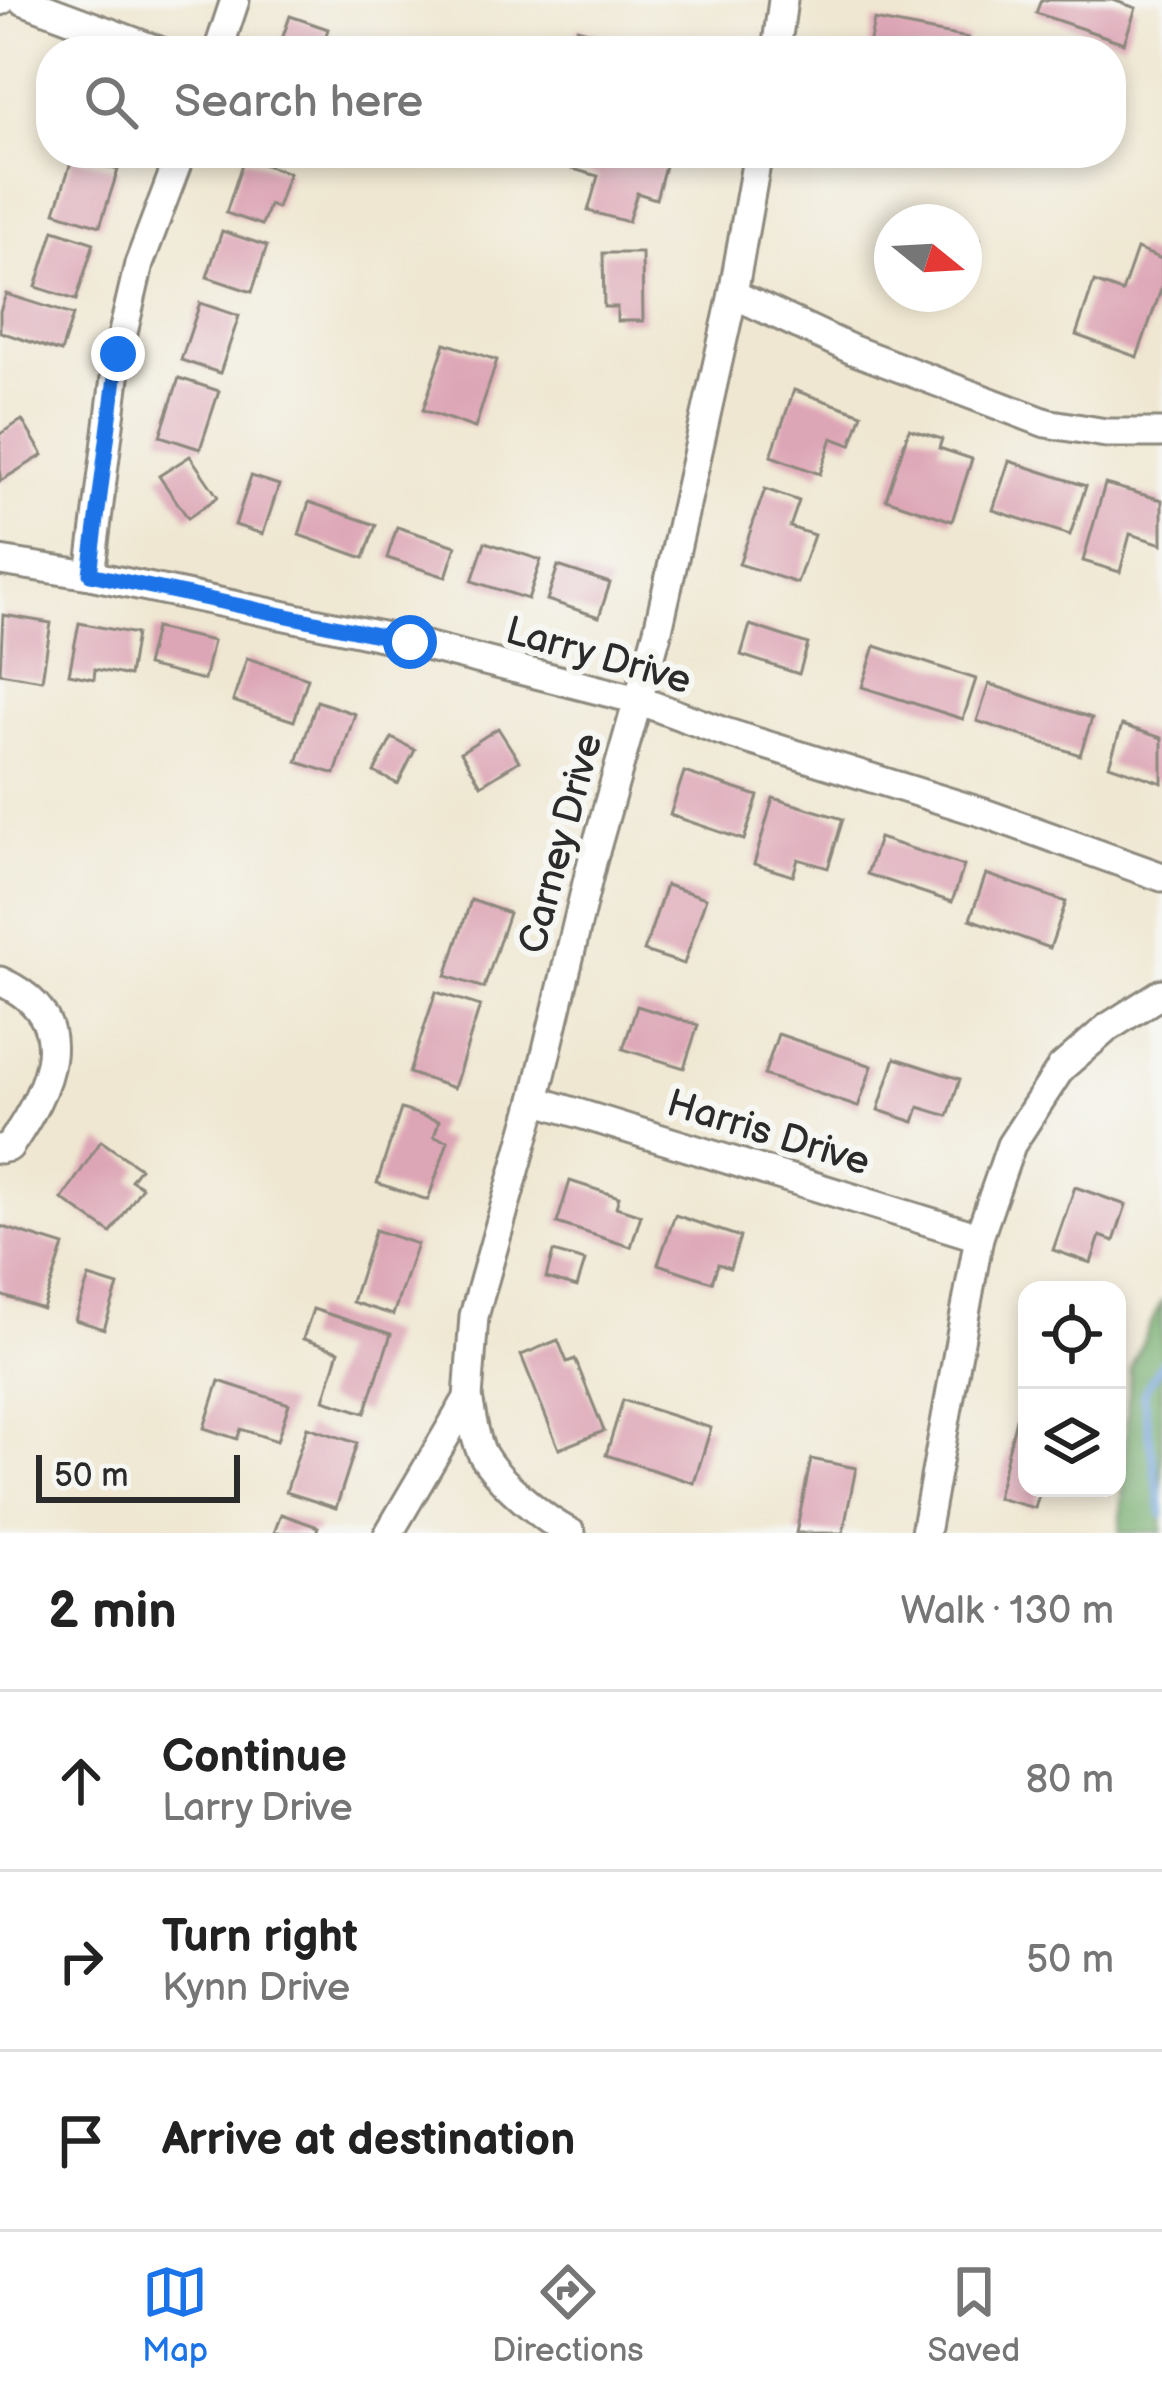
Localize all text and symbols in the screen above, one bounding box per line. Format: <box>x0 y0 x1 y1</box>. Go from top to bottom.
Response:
search box <box>36 36 1126 168</box>
icon: search <box>78 69 144 135</box>
text: Search here <box>174 75 423 130</box>
north arrow <box>874 204 982 312</box>
route end <box>91 327 145 381</box>
street label: Larry Drive <box>500 608 696 705</box>
route start <box>383 615 437 669</box>
street label: Carney Drive <box>509 728 613 959</box>
street label: Harris Drive <box>661 1080 875 1186</box>
map controls <box>1018 1281 1126 1497</box>
button: locate <box>1018 1281 1126 1389</box>
button: layers <box>1018 1389 1126 1497</box>
scale bar <box>36 1449 240 1502</box>
text: 50 m <box>54 1456 129 1496</box>
text: 2 min <box>48 1581 177 1642</box>
text: Walk · 130 m <box>901 1588 1114 1635</box>
text: Continue <box>162 1730 347 1785</box>
icon: ahead <box>48 1748 114 1814</box>
text: 80 m <box>1026 1757 1114 1804</box>
text: Larry Drive <box>162 1785 353 1832</box>
text: Turn right <box>162 1910 358 1965</box>
icon: right <box>48 1928 114 1994</box>
text: 50 m <box>1026 1937 1114 1984</box>
text: Kynn Drive <box>162 1965 350 2012</box>
icon: arrive <box>48 2108 114 2174</box>
text: Arrive at destination <box>162 2113 575 2168</box>
tab: Map <box>142 2259 208 2371</box>
tab: Directions <box>492 2259 644 2371</box>
tab: Saved <box>927 2259 1020 2371</box>

